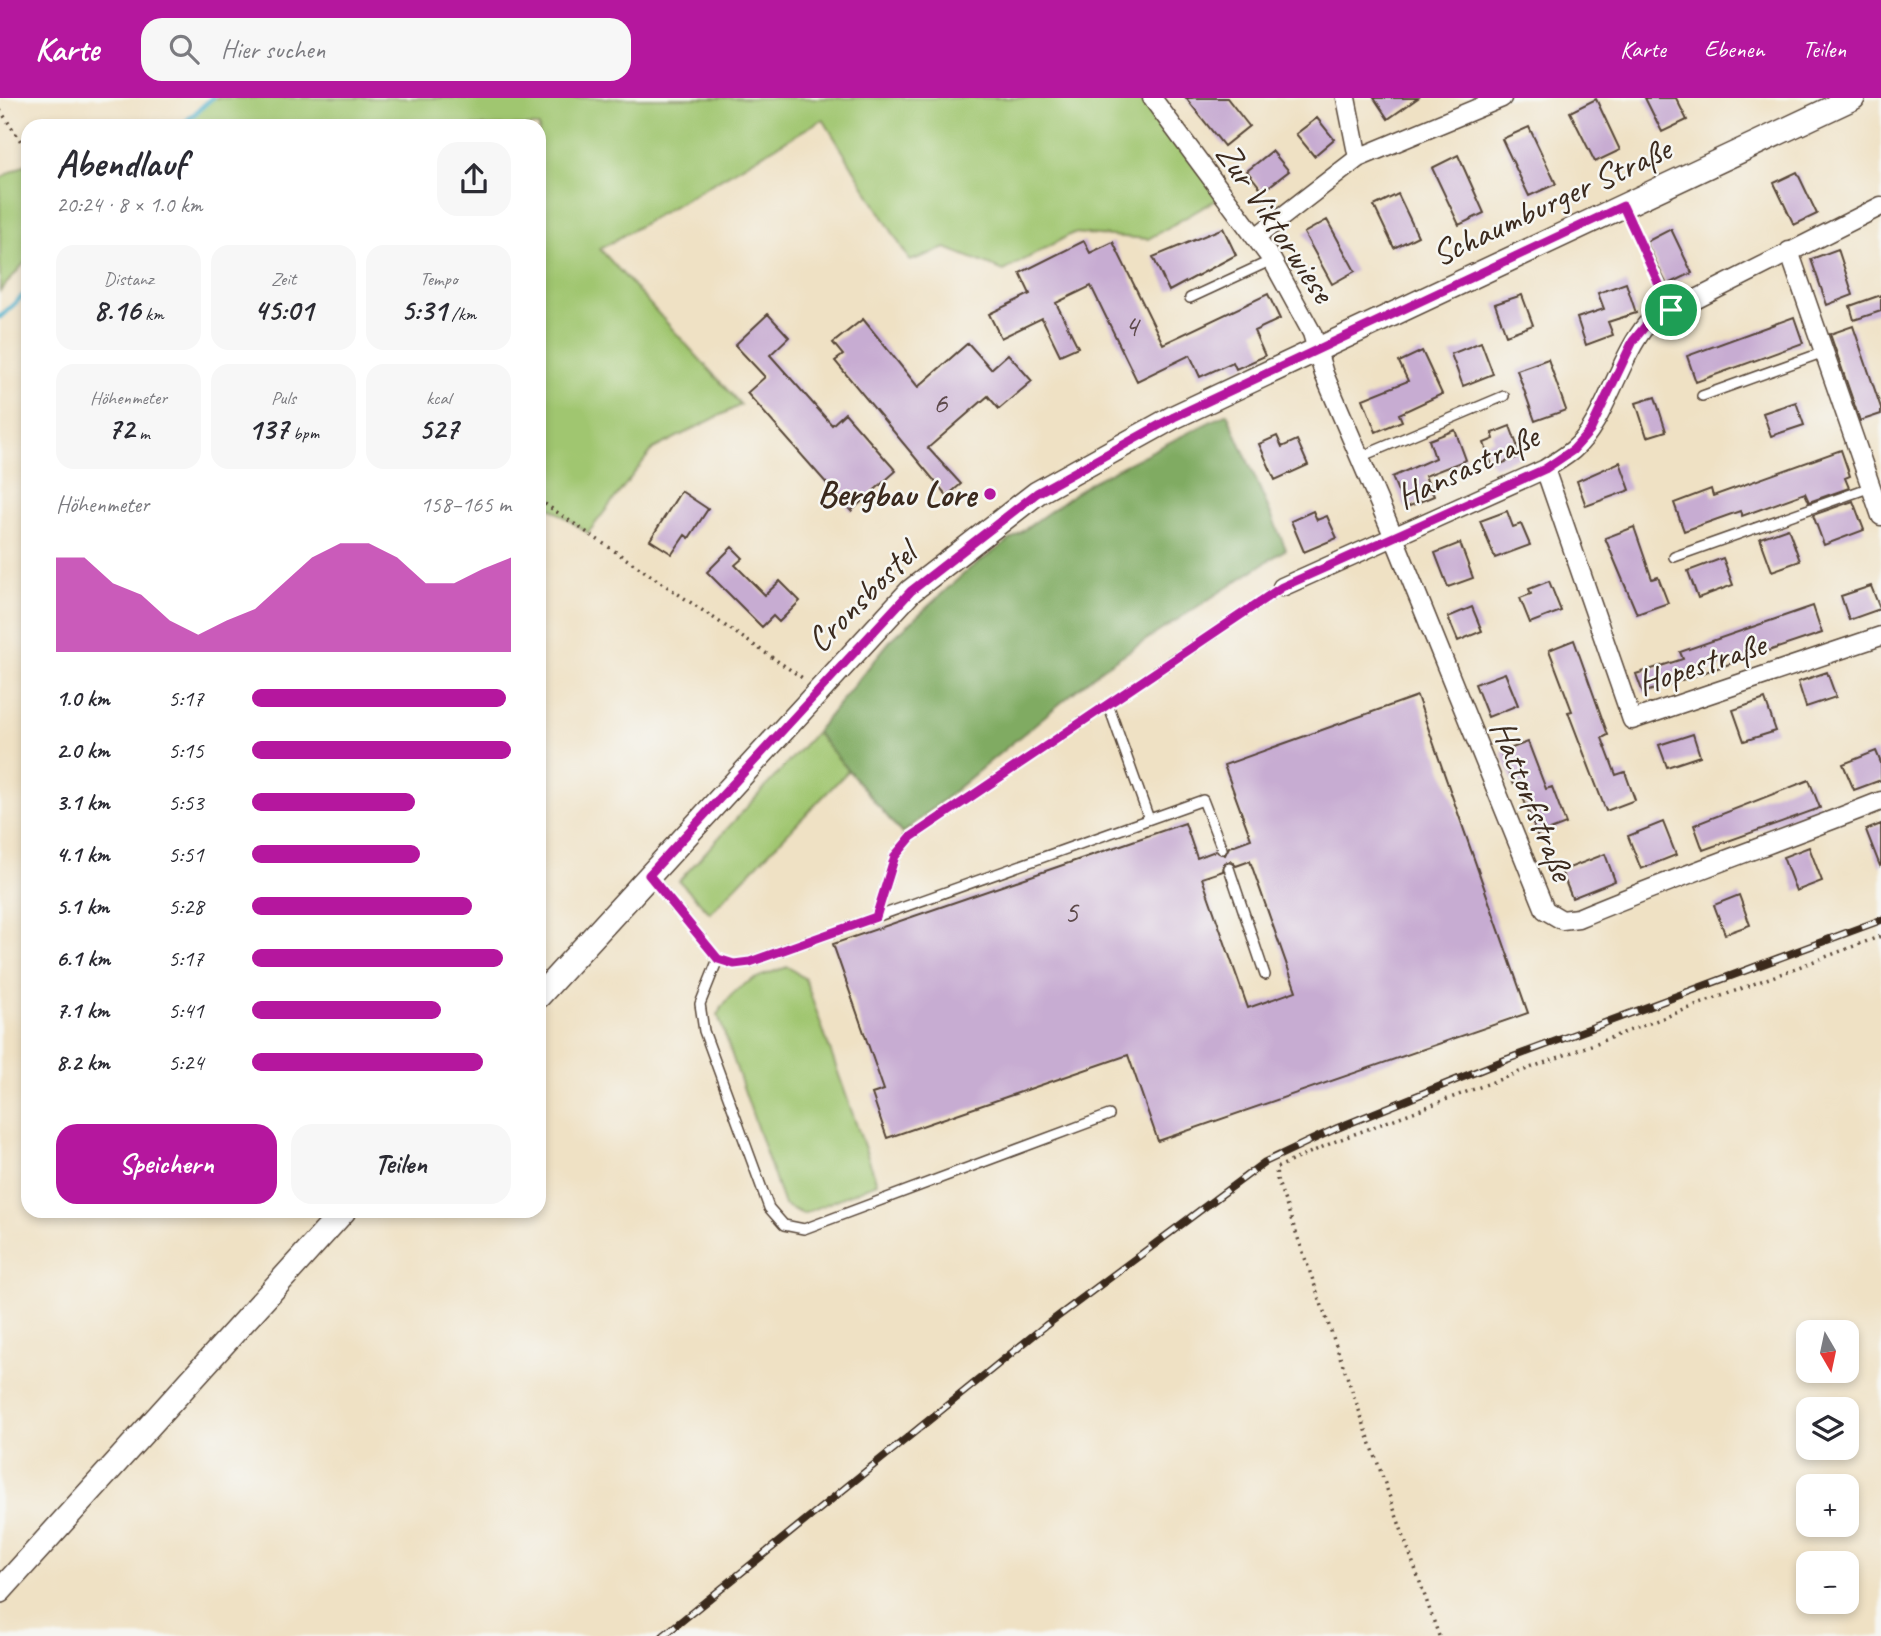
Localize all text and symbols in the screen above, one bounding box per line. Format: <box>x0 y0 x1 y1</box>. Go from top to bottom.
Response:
search box <box>141 18 631 81</box>
text: Karte <box>35 28 99 70</box>
icon: search <box>165 30 203 68</box>
text: Hier suchen <box>221 33 325 66</box>
text: Karte <box>1620 34 1666 64</box>
text: Ebenen <box>1704 34 1764 64</box>
text: Teilen <box>1802 34 1846 64</box>
street label: Schaumburger Straße <box>1424 125 1680 277</box>
street label: Zur Viktorwiese <box>1206 134 1347 313</box>
text: Abendlauf <box>56 140 186 187</box>
button: share <box>437 142 511 216</box>
text: 20:24 · 8 × 1.0 km <box>56 190 202 219</box>
text: Distanz <box>104 267 153 291</box>
text: Zeit <box>271 267 296 291</box>
text: Tempo <box>420 267 457 291</box>
pin <box>1641 280 1701 340</box>
text: 8.16 <box>93 291 140 329</box>
text: 45:01 <box>254 291 313 329</box>
text: 5:31 <box>401 291 447 329</box>
icon: arrive <box>1652 291 1690 329</box>
text: km <box>140 302 164 326</box>
text: /km <box>447 302 476 326</box>
house number: 4 <box>1124 305 1142 346</box>
house number: 6 <box>933 382 949 423</box>
text: Höhenmeter <box>90 386 167 410</box>
text: Puls <box>271 386 296 410</box>
text: kcal <box>426 386 451 410</box>
text: 72 <box>107 410 134 448</box>
text: 137 <box>248 410 288 448</box>
text: 527 <box>419 410 458 448</box>
street label: Hansastraße <box>1389 413 1548 519</box>
text: m <box>134 421 150 445</box>
text: bpm <box>288 421 319 445</box>
place label: Bergbau Lore <box>817 472 978 517</box>
marker: Bergbau Lore <box>982 486 998 502</box>
text: Höhenmeter <box>56 490 149 519</box>
text: 158–165 m <box>420 490 511 519</box>
street label: Cronsbostel <box>797 529 930 662</box>
street label: Hopestraße <box>1631 621 1774 705</box>
text: 1.0 km <box>56 684 110 713</box>
text: 5:17 <box>168 684 204 713</box>
street label: Hattorfstraße <box>1480 713 1586 889</box>
text: 2.0 km <box>56 736 110 765</box>
text: 5:15 <box>168 736 204 765</box>
text: 3.1 km <box>56 788 110 817</box>
text: 5:53 <box>168 788 204 817</box>
text: 4.1 km <box>56 840 110 869</box>
text: 5:51 <box>168 840 204 869</box>
house number: 5 <box>1064 891 1080 932</box>
text: 5.1 km <box>56 892 109 921</box>
text: 5:28 <box>168 892 204 921</box>
text: 6.1 km <box>56 944 110 973</box>
text: 5:17 <box>168 944 204 973</box>
text: 7.1 km <box>56 996 109 1025</box>
text: 5:41 <box>168 996 204 1025</box>
text: 8.2 km <box>56 1048 110 1077</box>
text: 5:24 <box>168 1048 204 1077</box>
button: Speichern <box>56 1124 277 1204</box>
button: Teilen <box>291 1124 511 1204</box>
north arrow <box>1796 1320 1858 1382</box>
map controls <box>1796 1320 1859 1614</box>
button: layers <box>1796 1397 1859 1460</box>
button: + <box>1796 1474 1859 1537</box>
button: − <box>1796 1551 1859 1614</box>

